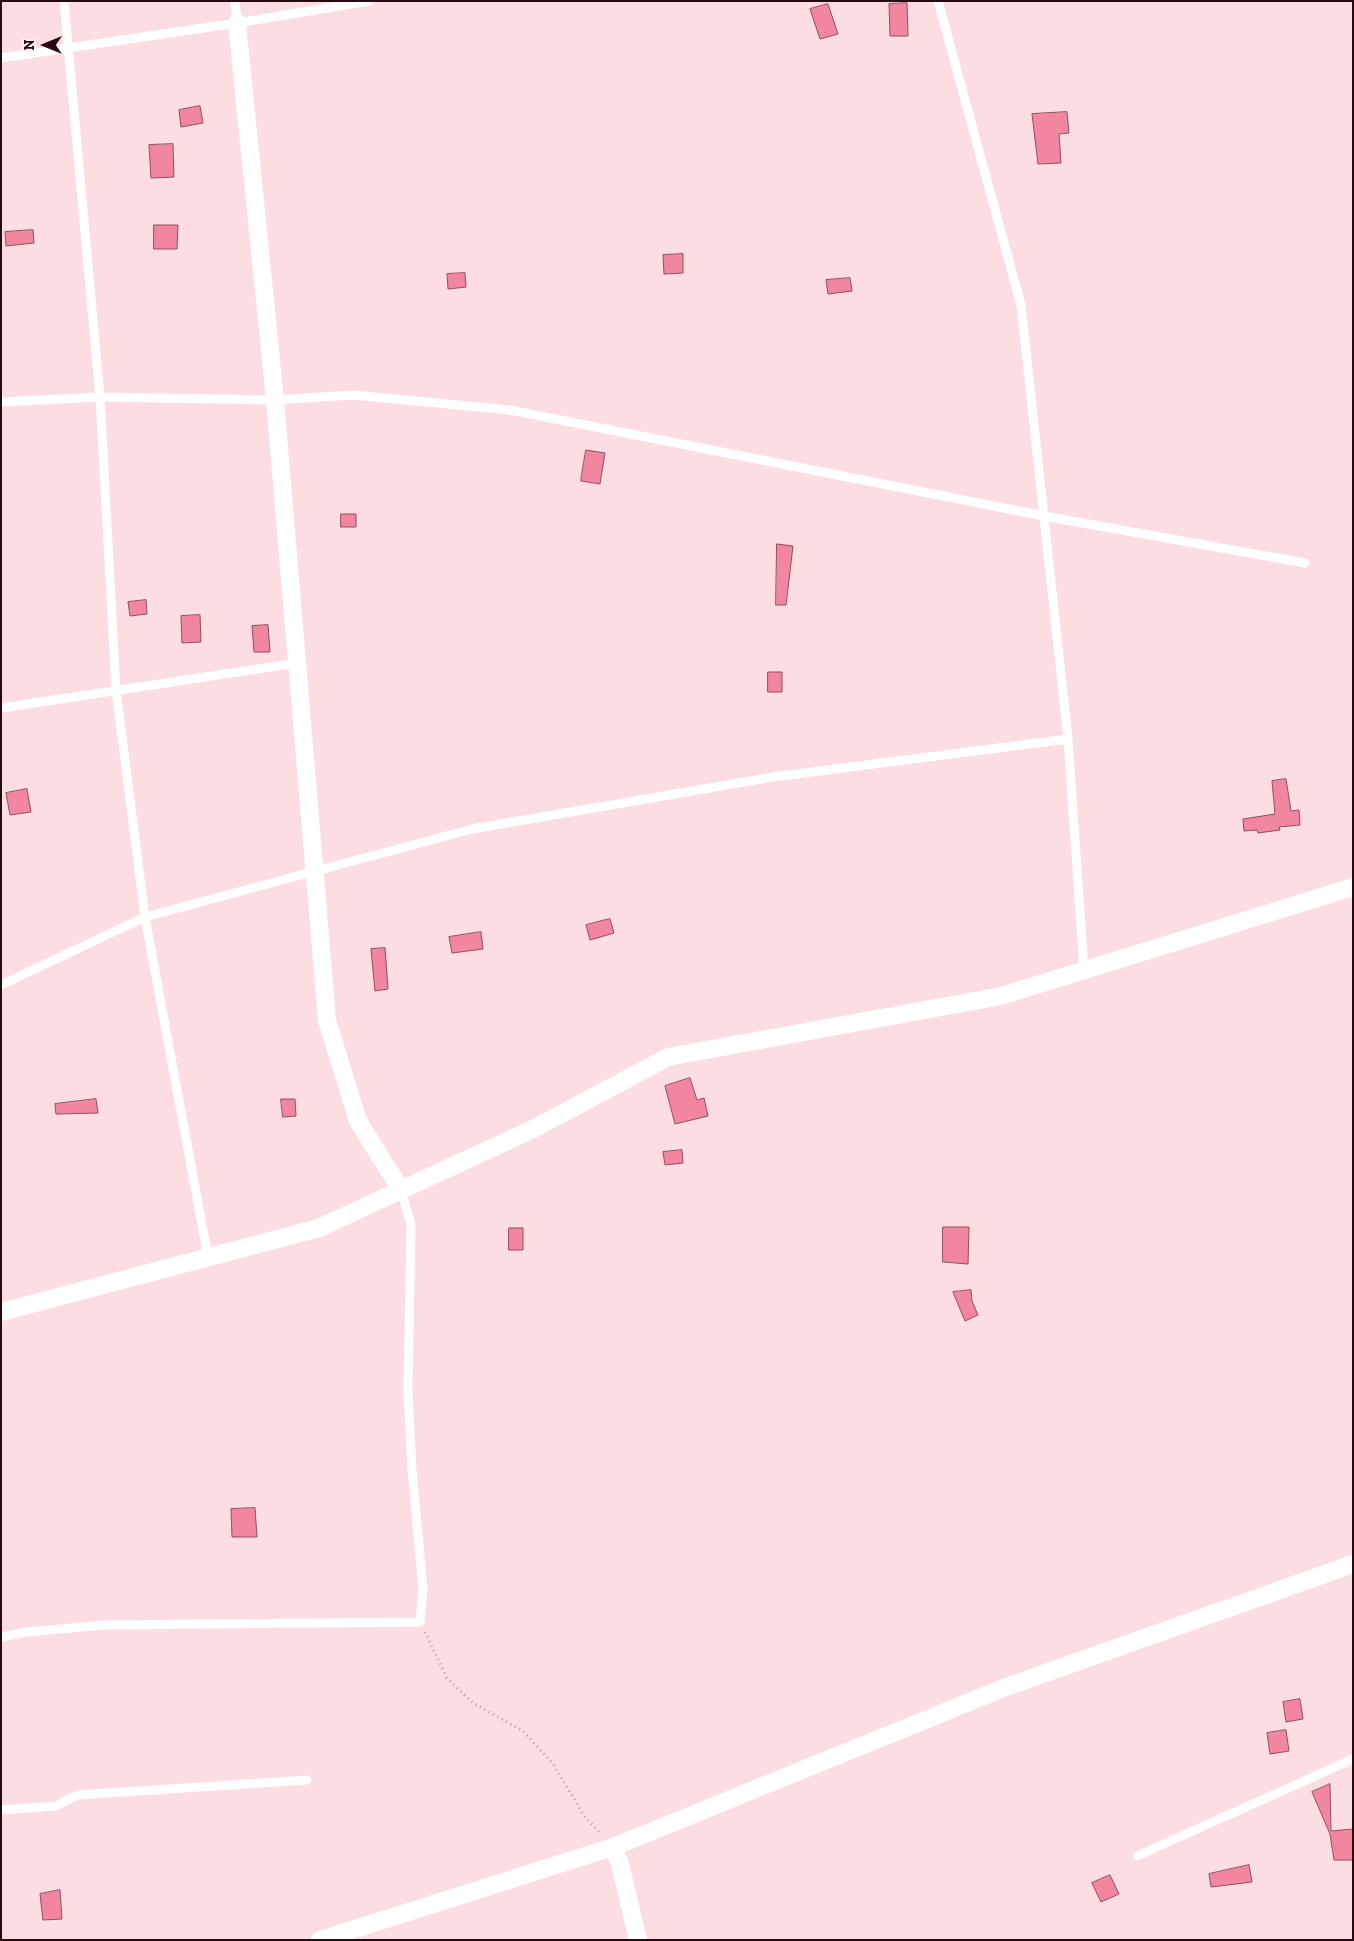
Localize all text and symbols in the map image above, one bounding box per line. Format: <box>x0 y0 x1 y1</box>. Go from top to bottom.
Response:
north arrow <box>20 20 70 70</box>
text: N <box>21 40 38 50</box>

